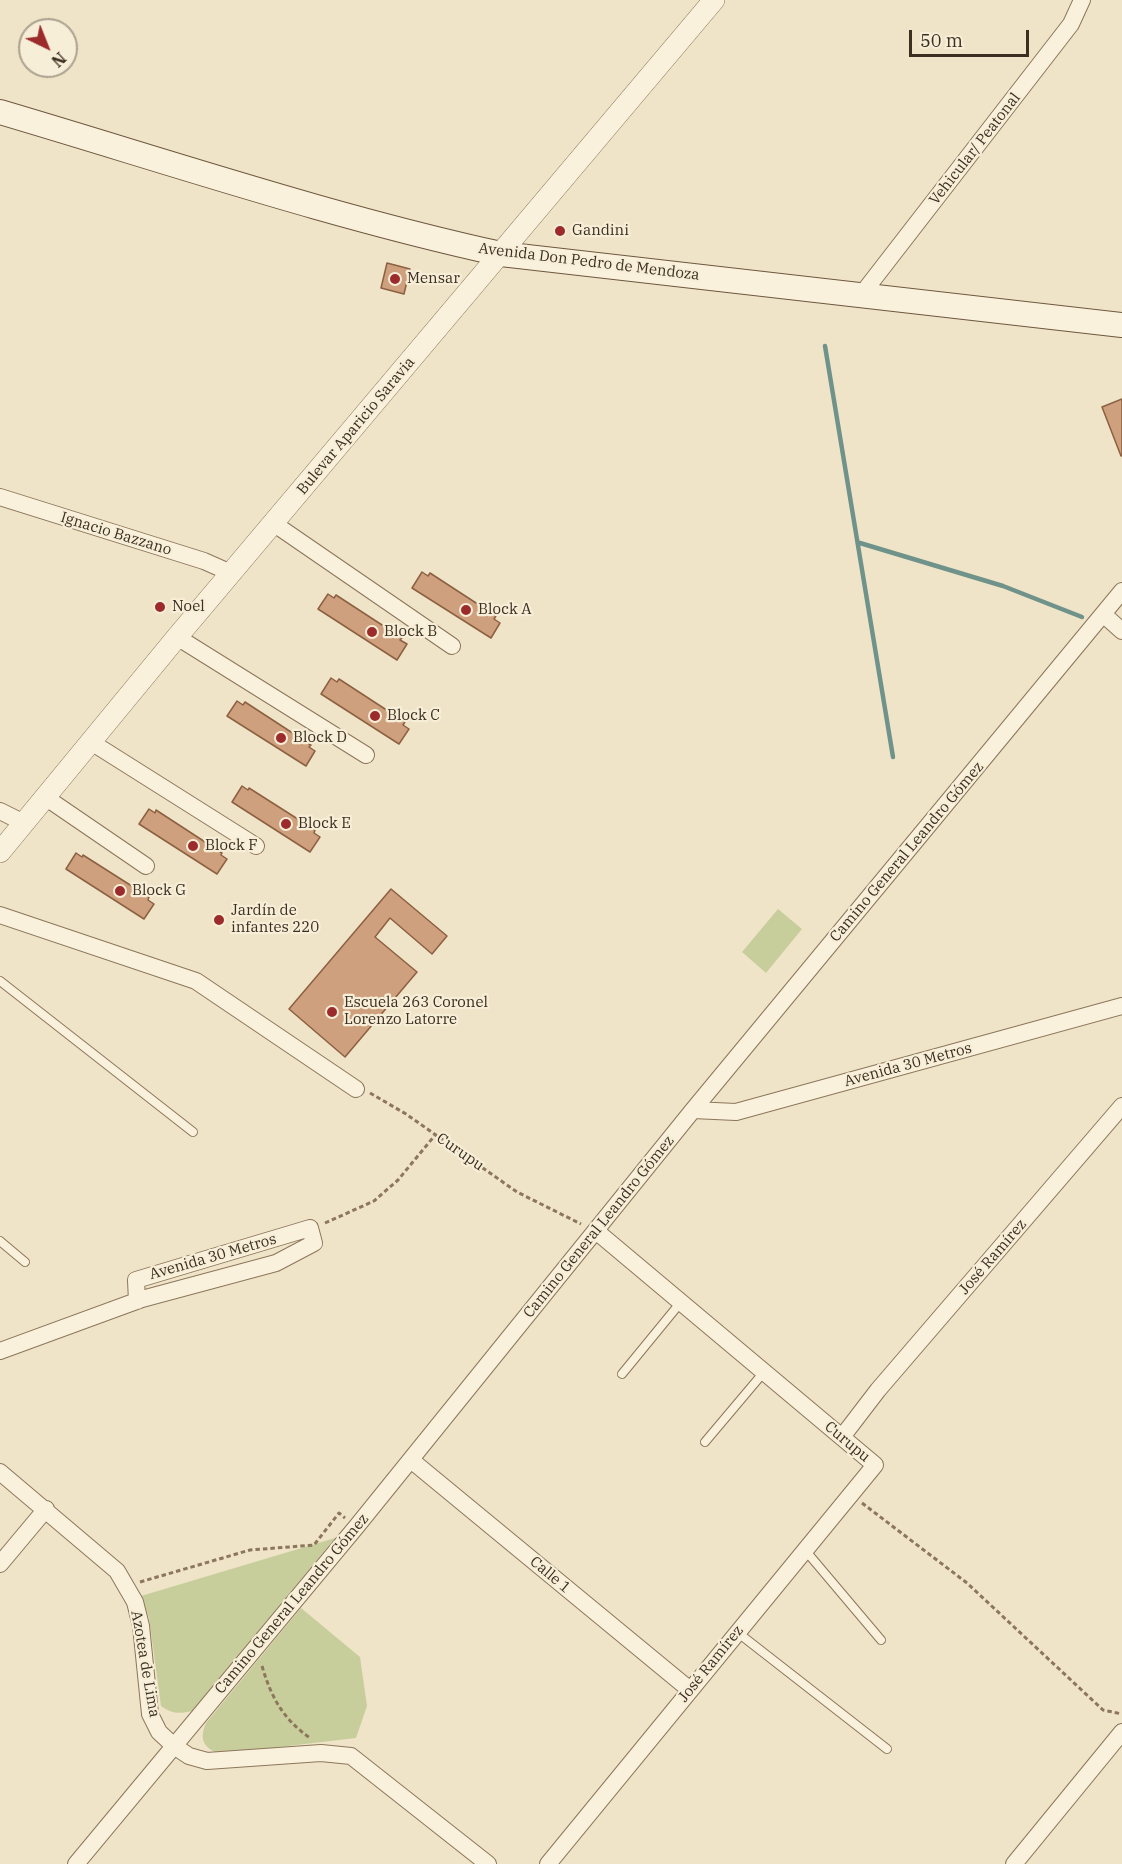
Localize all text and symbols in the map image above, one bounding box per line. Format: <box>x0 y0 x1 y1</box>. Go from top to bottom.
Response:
north arrow <box>18 18 78 78</box>
scale bar <box>912 18 1032 56</box>
text: 50 m <box>920 29 963 52</box>
text: N <box>47 48 70 71</box>
street label: Vehicular/ Peatonal <box>926 89 1024 209</box>
place label: Gandini <box>572 222 629 240</box>
marker: Gandini <box>553 224 567 238</box>
street label: Avenida Don Pedro de Mendoza <box>477 240 701 284</box>
place label: Mensar <box>407 270 460 288</box>
marker: Mensar <box>388 272 402 286</box>
street label: Bulevar Aparicio Saravia <box>293 354 419 498</box>
street label: Ignacio Bazzano <box>58 509 174 559</box>
place label: Noel <box>172 598 205 616</box>
marker: Noel <box>153 600 167 614</box>
place label: Block A <box>478 601 531 619</box>
marker: Block A <box>459 603 473 617</box>
place label: Block B <box>384 623 437 641</box>
marker: Block B <box>365 625 379 639</box>
place label: Block C <box>387 707 440 725</box>
marker: Block C <box>368 709 382 723</box>
place label: Block D <box>293 729 347 747</box>
marker: Block D <box>274 731 288 745</box>
street label: Camino General Leandro Gómez <box>826 758 988 946</box>
place label: Block E <box>298 815 351 833</box>
marker: Block E <box>279 817 293 831</box>
place label: Block F <box>205 837 258 855</box>
marker: Block F <box>186 839 200 853</box>
place label: Block G <box>132 882 186 900</box>
marker: Block G <box>113 884 127 898</box>
place label: Jardín de infantes 220 <box>231 902 319 937</box>
marker: Jardín de infantes 220 <box>212 913 226 927</box>
place label: Escuela 263 Coronel Lorenzo Latorre <box>344 994 488 1029</box>
marker: Escuela 263 Coronel Lorenzo Latorre <box>325 1005 339 1019</box>
street label: Avenida 30 Metros <box>842 1039 974 1091</box>
street label: Curupu <box>433 1129 487 1175</box>
street label: Camino General Leandro Gómez <box>520 1132 678 1322</box>
street label: José Ramírez <box>956 1216 1030 1298</box>
street label: Avenida 30 Metros <box>147 1230 279 1284</box>
street label: Curupu <box>821 1418 873 1466</box>
street label: Camino General Leandro Gómez <box>211 1510 373 1698</box>
street label: Calle 1 <box>526 1553 574 1597</box>
street label: Azotea de Lima <box>127 1609 163 1719</box>
street label: José Ramírez <box>675 1622 747 1706</box>

